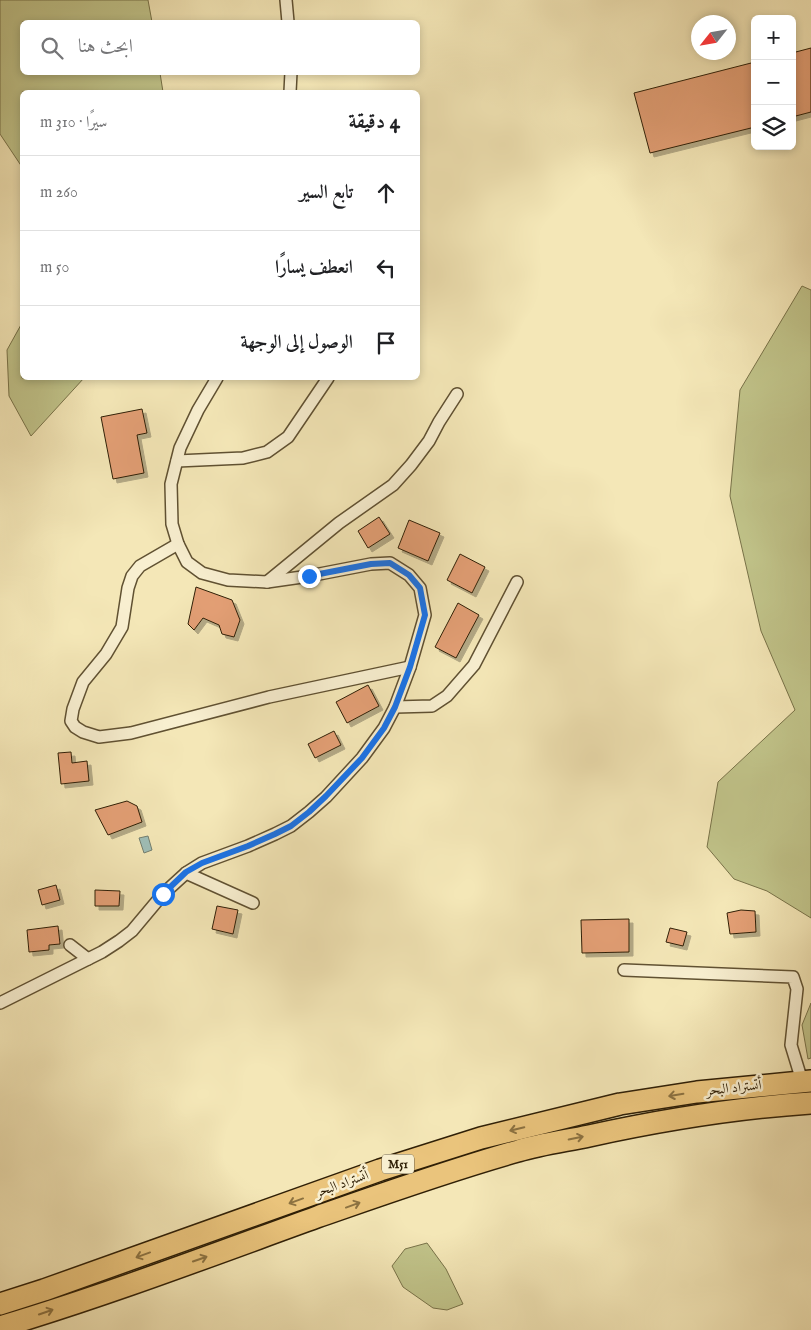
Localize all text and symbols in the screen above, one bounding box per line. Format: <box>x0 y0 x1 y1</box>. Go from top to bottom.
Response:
north arrow <box>691 15 736 60</box>
map controls <box>751 15 796 150</box>
button: + <box>751 15 796 60</box>
search box <box>20 20 420 75</box>
icon: search <box>38 34 66 62</box>
text: ابحث هنا <box>78 35 133 59</box>
button: − <box>751 60 796 105</box>
button: layers <box>751 105 796 150</box>
text: 4 دقيقة <box>348 109 400 136</box>
text: سيرًا · 310 m <box>40 113 107 133</box>
icon: ahead <box>372 179 400 207</box>
text: تابع السير <box>299 181 353 205</box>
text: 260 m <box>40 183 78 203</box>
icon: left <box>372 254 400 282</box>
text: انعطف يسارًا <box>275 256 353 280</box>
text: 50 m <box>40 258 69 278</box>
icon: arrive <box>372 329 400 357</box>
text: الوصول إلى الوجهة <box>241 331 353 355</box>
route end <box>298 565 321 588</box>
route start <box>152 883 175 906</box>
street label: أتستراد البحر <box>703 1074 763 1100</box>
one-way arrow <box>668 1091 684 1101</box>
one-way arrow <box>509 1125 525 1134</box>
one-way arrow <box>567 1133 583 1143</box>
road number: M51 <box>382 1154 414 1174</box>
street label: أتستراد البحر <box>310 1164 372 1203</box>
one-way arrow <box>288 1197 304 1206</box>
one-way arrow <box>345 1199 361 1209</box>
one-way arrow <box>135 1251 151 1260</box>
one-way arrow <box>192 1254 207 1263</box>
one-way arrow <box>38 1307 54 1316</box>

